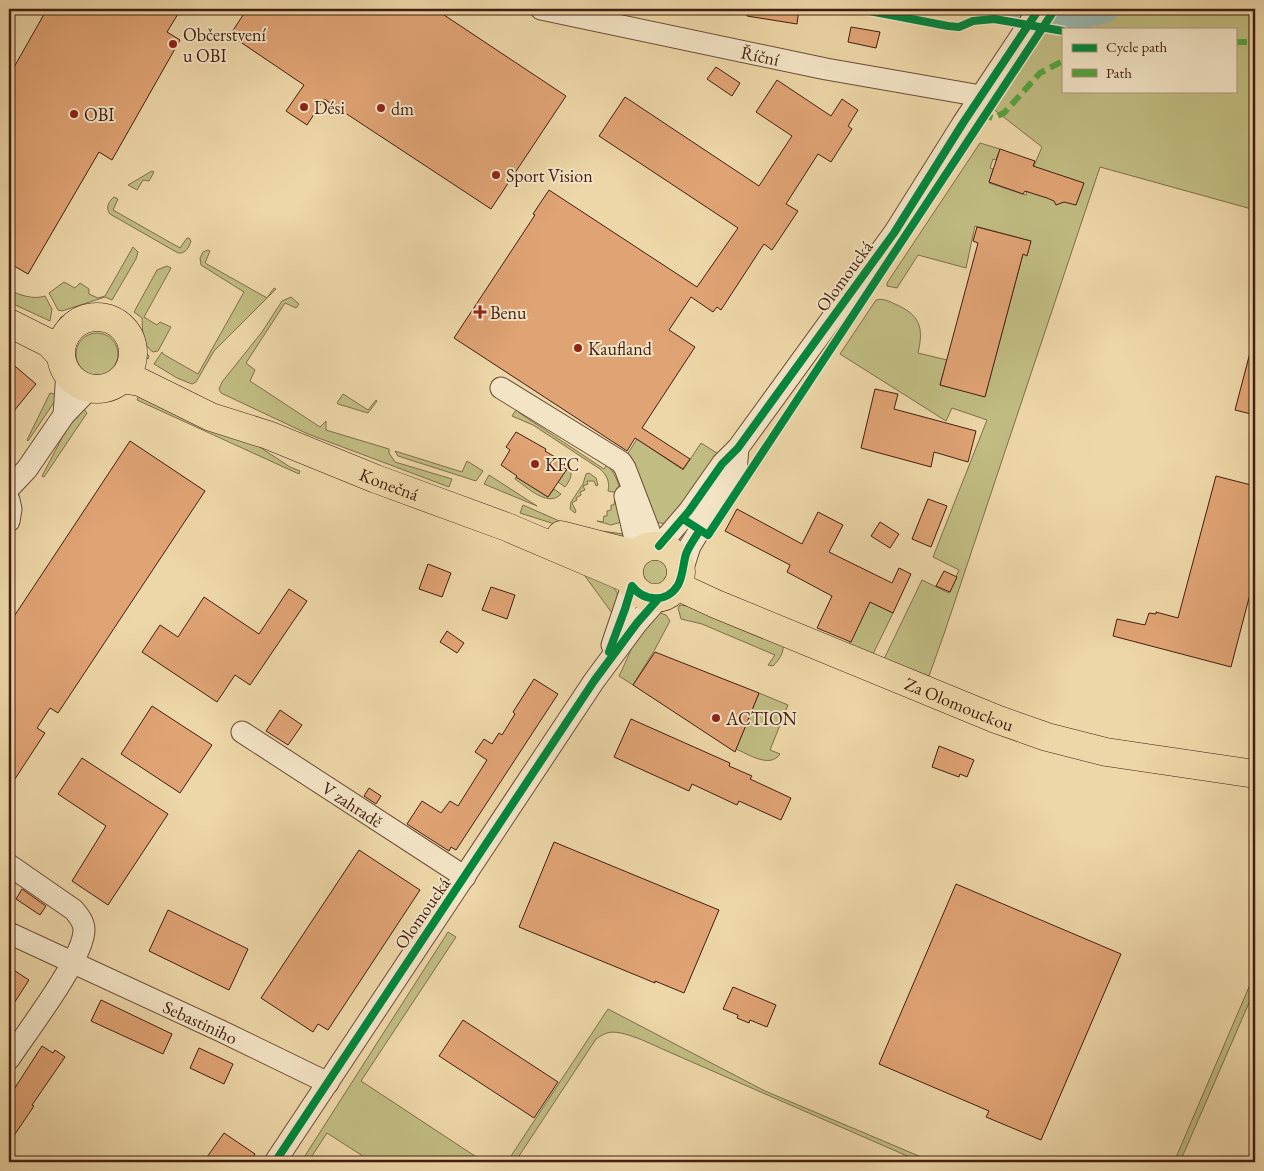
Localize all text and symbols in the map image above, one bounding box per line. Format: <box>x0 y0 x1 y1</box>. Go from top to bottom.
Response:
place label: Občerstvení u OBI <box>183 23 266 67</box>
legend <box>1062 28 1236 92</box>
text: Cycle path <box>1106 37 1168 56</box>
marker: Občerstvení u OBI <box>167 38 179 50</box>
street label: Říční <box>739 40 782 70</box>
text: Path <box>1106 63 1132 82</box>
place label: Dési <box>314 96 345 119</box>
place label: dm <box>391 97 414 120</box>
marker: Dési <box>298 101 310 113</box>
marker: dm <box>375 102 387 114</box>
place label: OBI <box>84 103 114 126</box>
marker: OBI <box>68 108 80 120</box>
place label: Sport Vision <box>506 164 593 187</box>
marker: Sport Vision <box>490 169 502 181</box>
street label: Olomoucká <box>811 235 878 316</box>
place label: Benu <box>490 301 527 324</box>
marker: Benu <box>474 306 486 318</box>
place label: Kaufland <box>588 337 653 360</box>
marker: Kaufland <box>572 342 584 354</box>
place label: KFC <box>545 453 579 476</box>
marker: KFC <box>529 458 541 470</box>
street label: Konečná <box>356 462 423 506</box>
street label: Za Olomouckou <box>902 671 1017 736</box>
place label: ACTION <box>725 707 798 730</box>
marker: ACTION <box>710 712 722 724</box>
street label: V zahradě <box>318 776 388 832</box>
street label: Olomoucká <box>389 872 455 953</box>
street label: Sebastiniho <box>160 994 242 1049</box>

